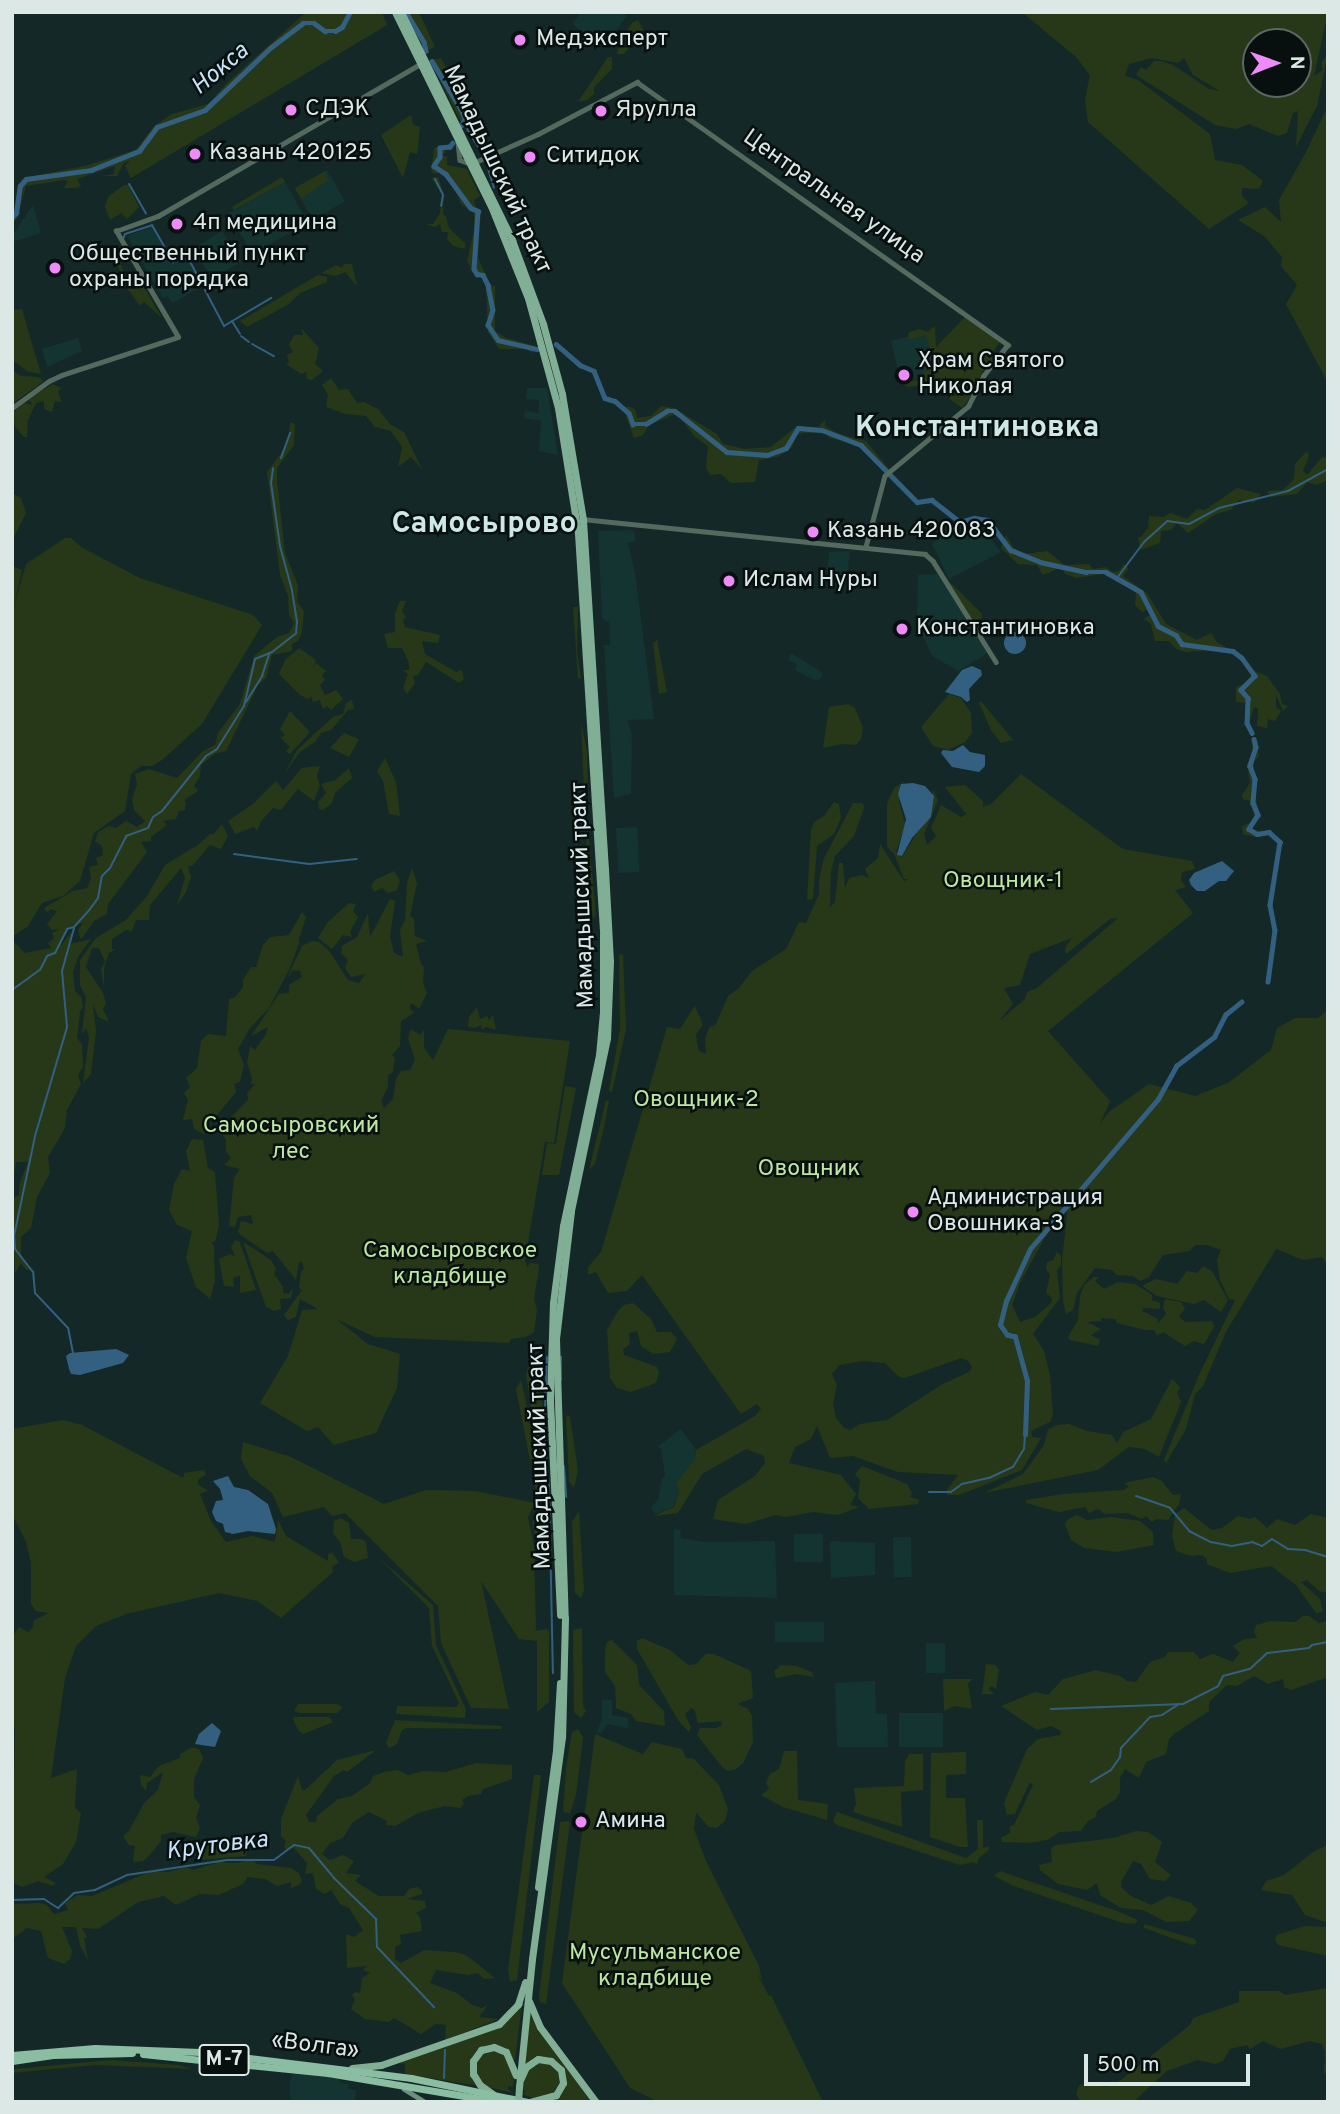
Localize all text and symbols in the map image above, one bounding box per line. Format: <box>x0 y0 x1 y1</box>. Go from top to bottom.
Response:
place label: Медэксперт <box>536 26 668 54</box>
north arrow <box>1242 28 1312 98</box>
marker: Медэксперт <box>510 30 530 50</box>
water label: Нокса <box>186 38 256 102</box>
text: N <box>1284 56 1308 70</box>
street label: Мамадышский тракт <box>436 61 556 279</box>
place label: СДЭК <box>305 96 370 124</box>
place label: Ярулла <box>615 97 697 125</box>
marker: СДЭК <box>283 102 299 118</box>
marker: Ярулла <box>593 103 609 119</box>
street label: Центральная улица <box>737 125 929 271</box>
place label: Казань 420125 <box>209 140 372 168</box>
place label: Ситидок <box>546 143 640 171</box>
marker: Казань 420125 <box>187 146 203 162</box>
marker: Ситидок <box>520 147 540 167</box>
place label: 4п медицина <box>193 210 337 238</box>
marker: 4п медицина <box>167 214 187 234</box>
place label: Общественный пункт охраны порядка <box>69 241 306 295</box>
marker: Общественный пункт охраны порядка <box>47 260 63 276</box>
place label: Храм Святого Николая <box>918 348 1065 402</box>
marker: Храм Святого Николая <box>896 367 912 383</box>
district label: Константиновка <box>855 411 1099 447</box>
district label: Самосырово <box>391 507 577 543</box>
place label: Казань 420083 <box>827 518 996 546</box>
marker: Казань 420083 <box>805 524 821 540</box>
place label: Ислам Нуры <box>743 567 878 595</box>
marker: Ислам Нуры <box>721 573 737 589</box>
place label: Константиновка <box>916 615 1095 643</box>
marker: Константиновка <box>894 621 910 637</box>
street label: Мамадышский тракт <box>566 781 602 1009</box>
park label: Овощник-1 <box>943 868 1063 896</box>
park label: Овощник-2 <box>633 1087 759 1115</box>
park label: Самосыровский лес <box>203 1113 379 1167</box>
park label: Овощник <box>758 1156 860 1184</box>
place label: Администрация Овошника-3 <box>927 1185 1103 1239</box>
marker: Администрация Овошника-3 <box>905 1204 921 1220</box>
park label: Самосыровское кладбище <box>363 1238 537 1292</box>
street label: Мамадышский тракт <box>523 1342 559 1570</box>
place label: Амина <box>595 1808 666 1836</box>
marker: Амина <box>573 1814 589 1830</box>
water label: Крутовка <box>164 1826 270 1868</box>
park label: Мусульманское кладбище <box>569 1940 741 1994</box>
street label: «Волга» <box>270 2028 360 2066</box>
scale bar <box>1088 2040 1254 2084</box>
road number: М-7 <box>198 2042 250 2078</box>
text: 500 m <box>1097 2052 1160 2079</box>

